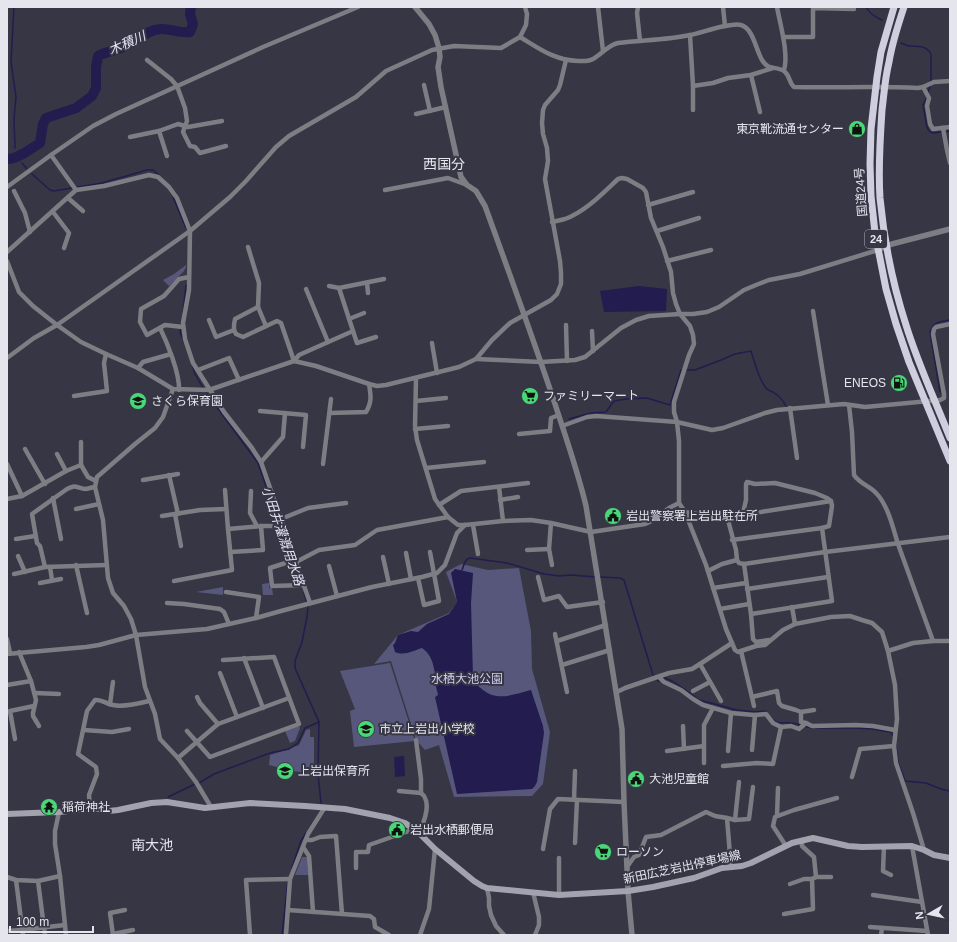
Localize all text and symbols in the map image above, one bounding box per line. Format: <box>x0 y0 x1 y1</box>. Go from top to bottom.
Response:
water label: 木積川 <box>106 27 150 58</box>
shop icon: 東京靴流通センター <box>847 119 867 139</box>
place label: 東京靴流通センター <box>736 122 844 136</box>
district label: 西国分 <box>423 156 465 172</box>
street label: 国道24号 <box>852 167 870 217</box>
road number: 24 <box>865 230 887 248</box>
fuel station icon: ENEOS <box>889 373 909 393</box>
place label: ENEOS <box>844 376 886 390</box>
supermarket icon: ファミリーマート <box>520 386 540 406</box>
place label: ファミリーマート <box>543 389 639 403</box>
school or university icon: さくら保育園 <box>128 391 148 411</box>
place label: さくら保育園 <box>151 394 223 408</box>
water label: 小田井灌漑用水路 <box>259 484 307 589</box>
public building icon: 岩出警察署上岩出駐在所 <box>603 506 623 526</box>
place label: 岩出警察署上岩出駐在所 <box>626 509 758 523</box>
park label: 水栖大池公園 <box>431 672 503 686</box>
school or university icon: 市立上岩出小学校 <box>356 719 376 739</box>
place label: 市立上岩出小学校 <box>379 722 475 736</box>
school or university icon: 上岩出保育所 <box>275 761 295 781</box>
place label: 上岩出保育所 <box>298 764 370 778</box>
public building icon: 大池児童館 <box>626 769 646 789</box>
place label: 大池児童館 <box>649 772 709 786</box>
temple icon: 稲荷神社 <box>39 797 59 817</box>
place label: 稲荷神社 <box>62 800 110 814</box>
public building icon: 岩出水栖郵便局 <box>387 820 407 840</box>
place label: 岩出水栖郵便局 <box>410 823 494 837</box>
district label: 南大池 <box>131 837 173 853</box>
supermarket icon: ローソン <box>593 842 613 862</box>
place label: ローソン <box>616 845 664 859</box>
street label: 新田広芝岩出停車場線 <box>622 848 742 886</box>
north arrow <box>909 894 949 934</box>
scale bar <box>10 908 93 934</box>
text: N <box>913 911 926 920</box>
text: 100 m <box>16 915 49 929</box>

